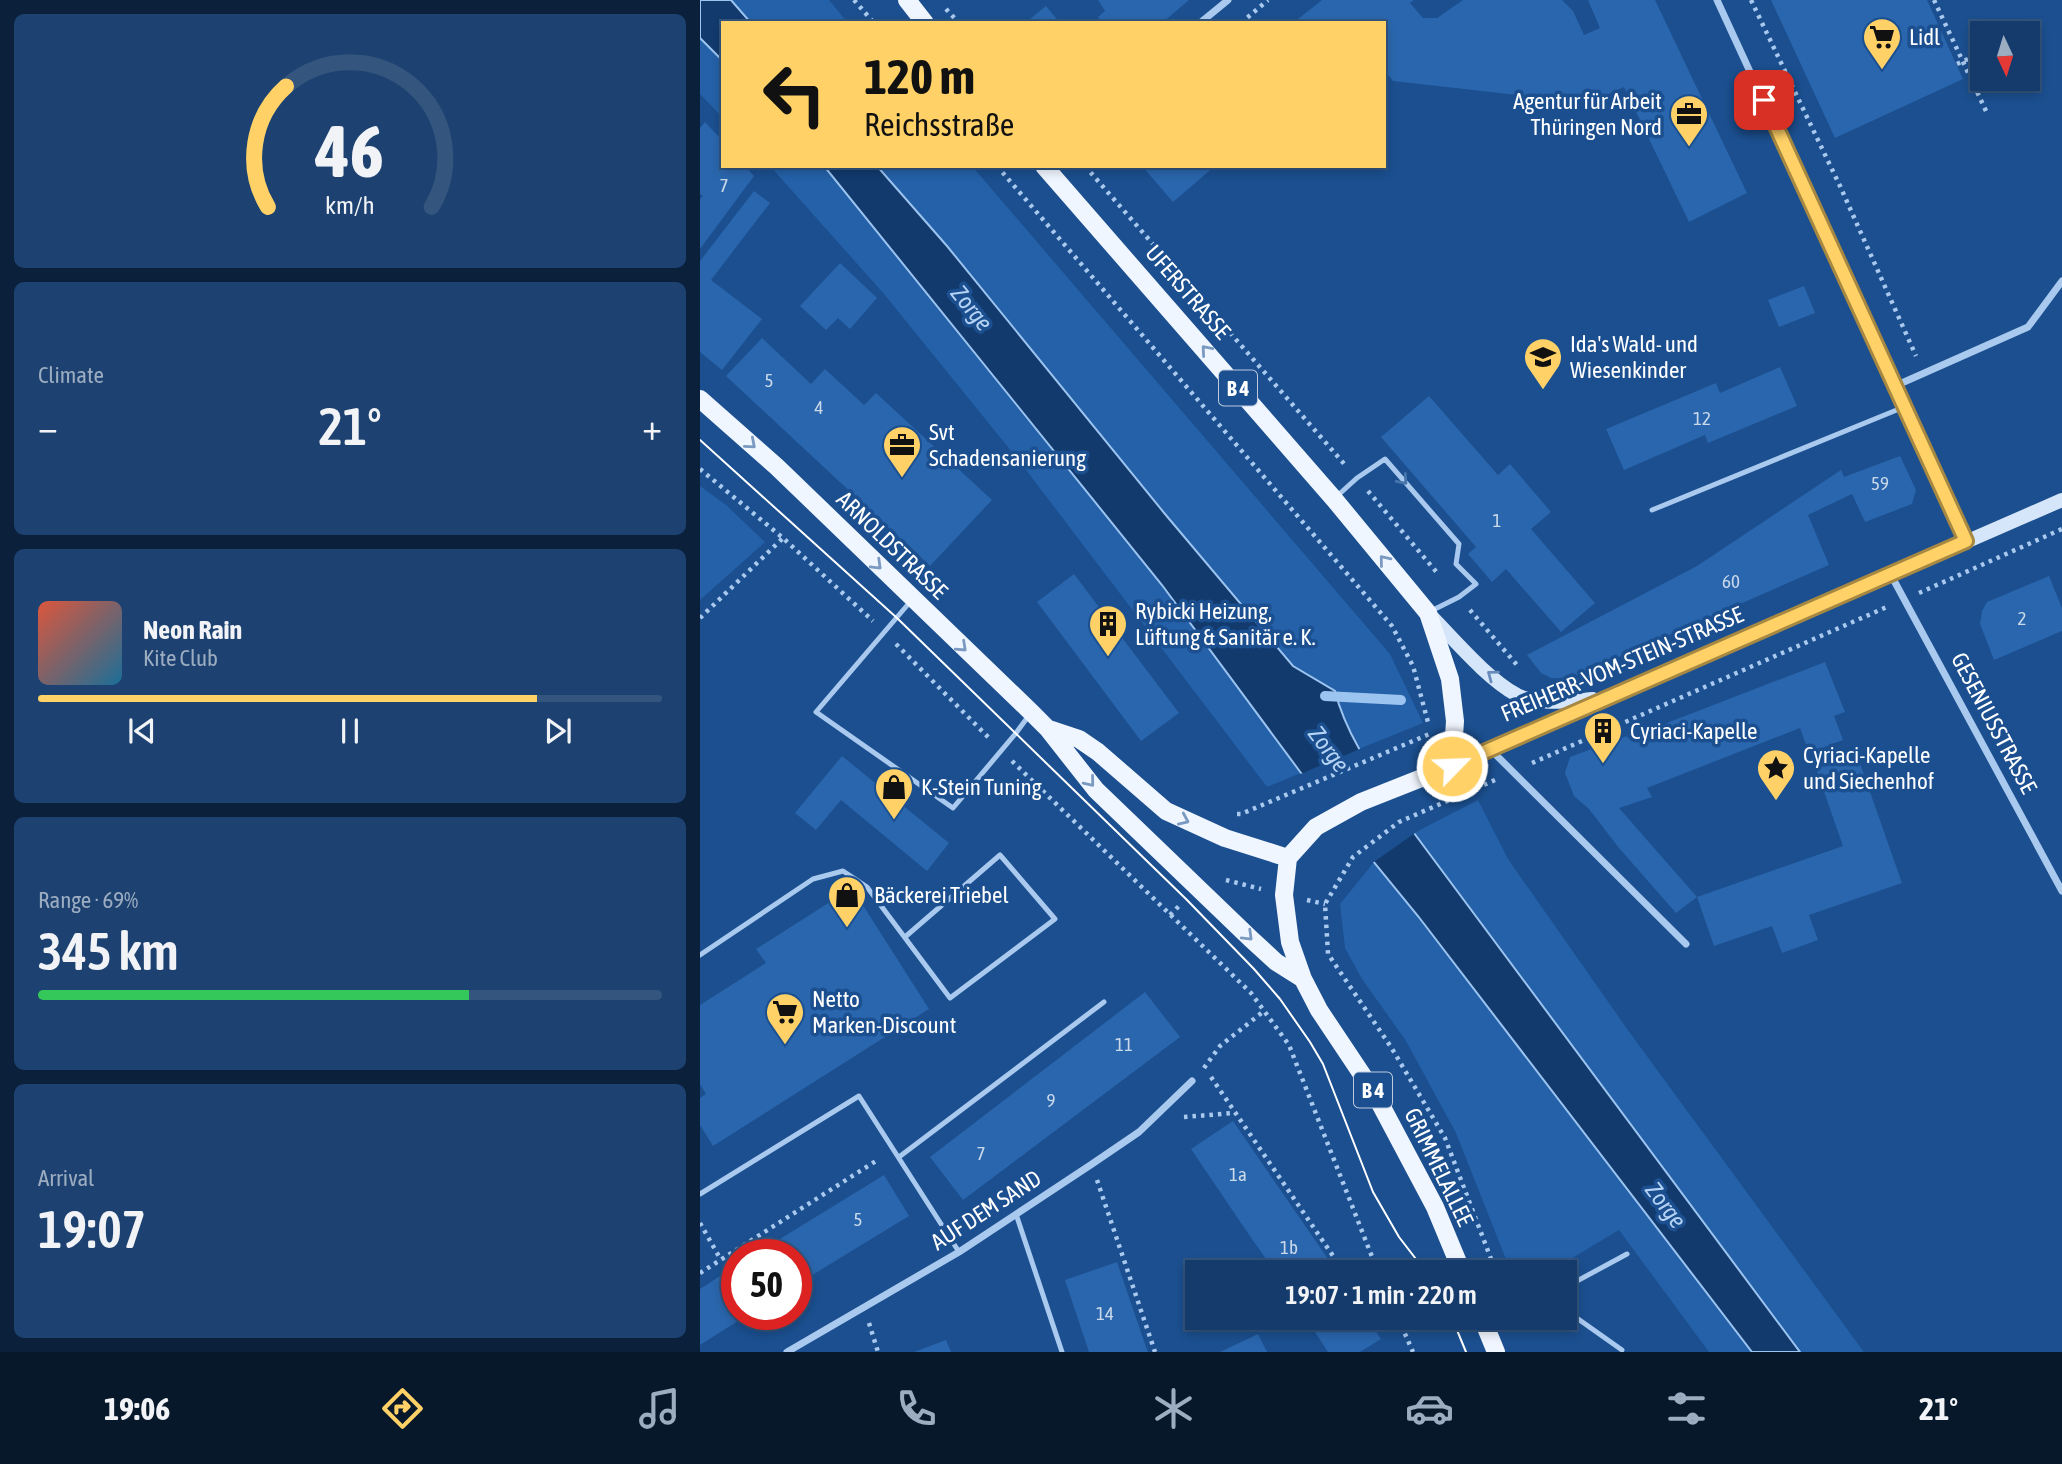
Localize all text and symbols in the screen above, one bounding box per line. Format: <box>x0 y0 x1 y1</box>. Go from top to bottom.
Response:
supermarket icon: Lidl <box>1861 16 1903 71</box>
north arrow <box>1970 21 2040 91</box>
map controls <box>1970 21 2040 91</box>
place label: Lidl <box>1909 24 1940 50</box>
text: 120 m <box>864 48 975 104</box>
icon: left <box>749 49 840 140</box>
pin <box>1734 70 1794 130</box>
icon: arrive <box>1745 81 1783 119</box>
place label: Agentur für Arbeit Thüringen Nord <box>1513 88 1662 140</box>
office icon: Agentur für Arbeit Thüringen Nord <box>1668 93 1710 148</box>
text: Reichsstraße <box>864 106 1014 143</box>
text: 46 <box>315 109 384 192</box>
house number: 7 <box>720 174 728 196</box>
text: km/h <box>325 191 375 219</box>
street label: UFERSTRASSE <box>1140 240 1236 344</box>
water label: Zorge <box>946 280 998 336</box>
place label: Ida's Wald- und Wiesenkinder <box>1570 331 1698 383</box>
school or university icon: Ida's Wald- und Wiesenkinder <box>1522 336 1564 391</box>
one-way arrow <box>1201 345 1214 357</box>
text: Climate <box>38 362 104 388</box>
house number: 5 <box>765 369 773 391</box>
road number: B 4 <box>1219 370 1257 406</box>
text: 21° <box>318 396 382 456</box>
house number: 4 <box>815 396 824 418</box>
text: − <box>38 405 58 448</box>
text: + <box>642 405 662 448</box>
house number: 12 <box>1693 407 1711 429</box>
place label: Svt Schadensanierung <box>929 419 1086 471</box>
office icon: Svt Schadensanierung <box>881 424 923 479</box>
one-way arrow <box>743 436 756 449</box>
one-way arrow <box>1395 472 1407 485</box>
house number: 59 <box>1871 472 1889 494</box>
street label: ARNOLDSTRASSE <box>831 486 953 604</box>
house number: 1 <box>1493 509 1501 531</box>
one-way arrow <box>868 556 881 569</box>
one-way arrow <box>1380 556 1393 568</box>
house number: 60 <box>1722 570 1740 592</box>
place label: Rybicki Heizung, Lüftung & Sanitär e. K. <box>1135 598 1316 650</box>
street label: FREIHERR-VOM-STEIN-STRASSE <box>1497 601 1747 727</box>
building icon: Rybicki Heizung, Lüftung & Sanitär e. K. <box>1087 603 1129 658</box>
house number: 2 <box>2018 607 2026 629</box>
text: Neon Rain <box>143 615 242 645</box>
one-way arrow <box>954 638 967 651</box>
text: Kite Club <box>143 645 218 671</box>
street label: GESENIUSSTRASSE <box>1946 648 2042 798</box>
one-way arrow <box>1487 671 1499 683</box>
building icon: Cyriaci-Kapelle <box>1582 710 1624 765</box>
icon: previous <box>123 712 161 750</box>
icon: pause <box>331 712 369 750</box>
icon: next <box>539 712 577 750</box>
place label: Cyriaci-Kapelle <box>1630 718 1757 744</box>
water label: Zorge <box>1303 721 1355 777</box>
position arrow <box>1415 729 1489 803</box>
place label: Cyriaci-Kapelle und Siechenhof <box>1803 742 1934 794</box>
place icon: Cyriaci-Kapelle und Siechenhof <box>1755 747 1797 802</box>
shop icon: K-Stein Tuning <box>873 766 915 821</box>
place label: K-Stein Tuning <box>921 774 1042 800</box>
one-way arrow <box>1082 775 1095 787</box>
one-way arrow <box>1177 812 1189 826</box>
shop icon: Bäckerei Triebel <box>826 874 868 929</box>
place label: Bäckerei Triebel <box>874 882 1009 908</box>
text: Range · 69% <box>38 887 138 913</box>
text: 345 km <box>38 921 179 981</box>
one-way arrow <box>1240 928 1253 941</box>
place label: Netto Marken-Discount <box>812 986 956 1038</box>
supermarket icon: Netto Marken-Discount <box>764 991 806 1046</box>
house number: 11 <box>1115 1033 1133 1055</box>
road number: B 4 <box>1354 1072 1392 1108</box>
house number: 9 <box>1047 1089 1056 1111</box>
street label: GRIMMELALLEE <box>1399 1104 1479 1230</box>
house number: 7 <box>977 1142 985 1164</box>
house number: 1a <box>1229 1163 1247 1185</box>
text: Arrival <box>38 1165 94 1191</box>
street label: AUF DEM SAND <box>926 1165 1046 1255</box>
water label: Zorge <box>1640 1177 1692 1233</box>
text: 19:07 <box>38 1199 146 1259</box>
house number: 5 <box>854 1208 862 1230</box>
house number: 1b <box>1280 1236 1298 1258</box>
speed limit sign: 50 <box>721 1239 812 1330</box>
text: 19:07 · 1 min · 220 m <box>1285 1280 1477 1310</box>
house number: 14 <box>1096 1302 1114 1324</box>
icon: directions <box>378 1384 427 1433</box>
icon: music <box>635 1384 684 1433</box>
icon: phone <box>892 1384 941 1433</box>
icon: climate <box>1149 1384 1198 1433</box>
icon: car <box>1405 1384 1454 1433</box>
icon: filters <box>1662 1384 1711 1433</box>
text: 19:06 <box>104 1390 170 1427</box>
text: 21° <box>1919 1390 1958 1427</box>

